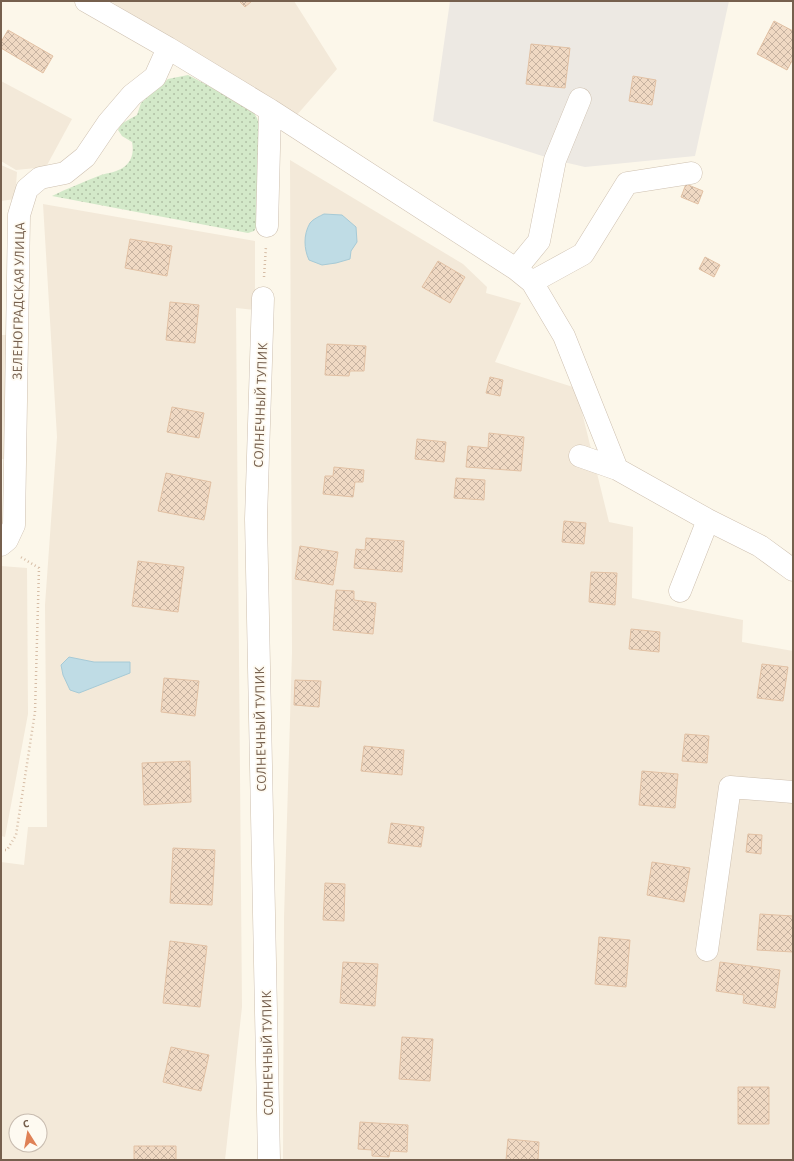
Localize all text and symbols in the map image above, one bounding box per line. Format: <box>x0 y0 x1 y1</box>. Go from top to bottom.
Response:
street label: ЗЕЛЕНОГРАДСКАЯ УЛИЦА <box>11 222 27 380</box>
street label: СОЛНЕЧНЫЙ ТУПИК <box>251 342 270 468</box>
street label: СОЛНЕЧНЫЙ ТУПИК <box>252 666 269 792</box>
street label: СОЛНЕЧНЫЙ ТУПИК <box>259 990 276 1116</box>
north arrow <box>8 1113 48 1153</box>
text: С <box>22 1118 30 1130</box>

